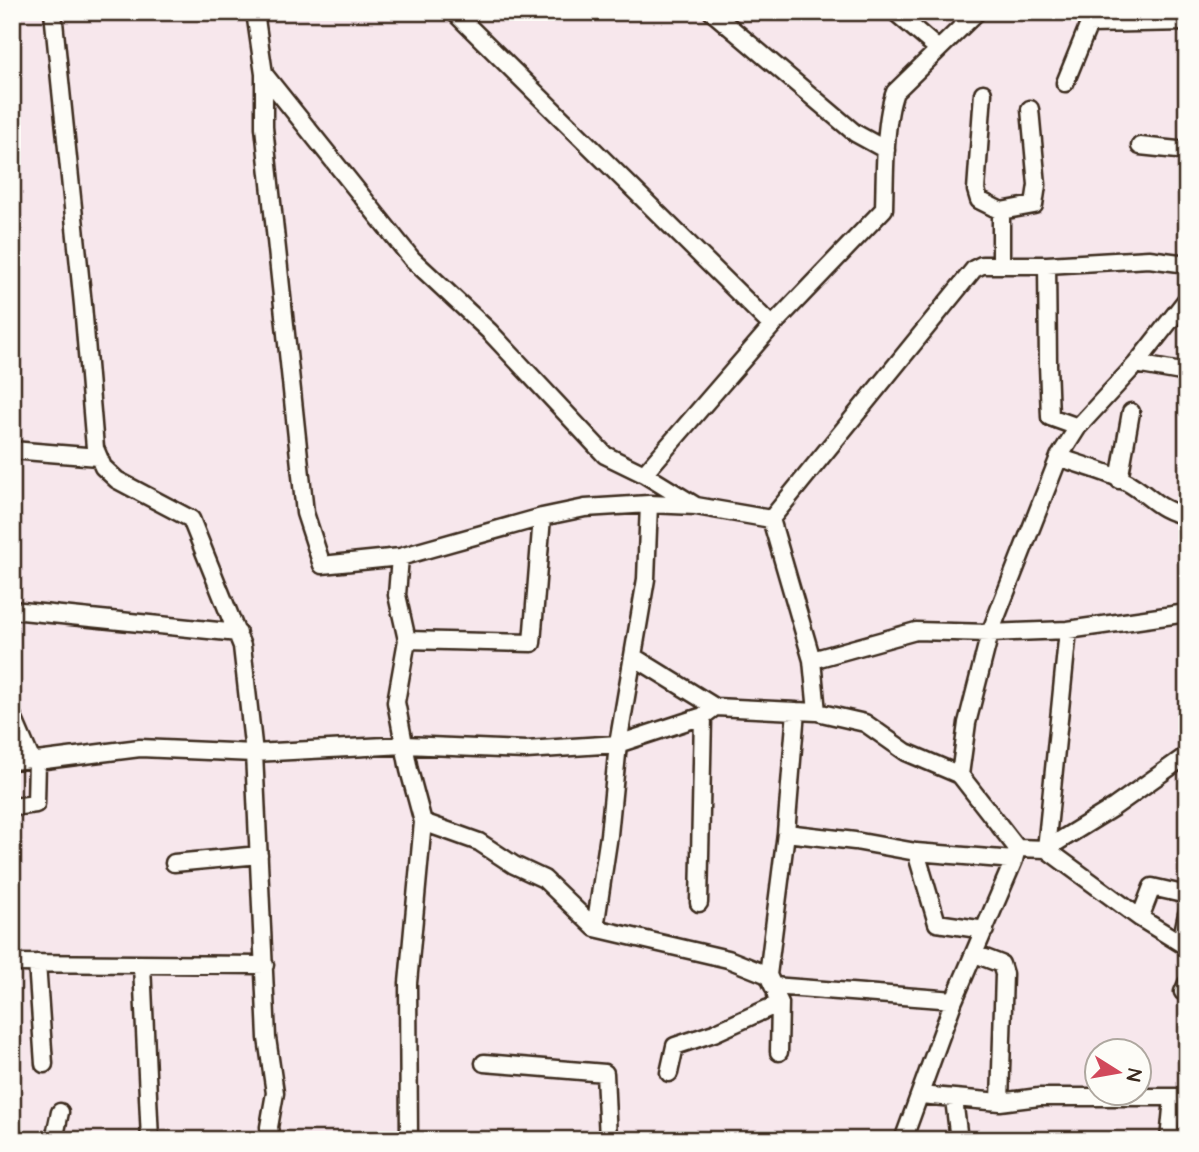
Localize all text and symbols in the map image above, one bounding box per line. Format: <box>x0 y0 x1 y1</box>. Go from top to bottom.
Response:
north arrow <box>1084 1036 1154 1106</box>
text: N <box>1119 1067 1148 1083</box>

